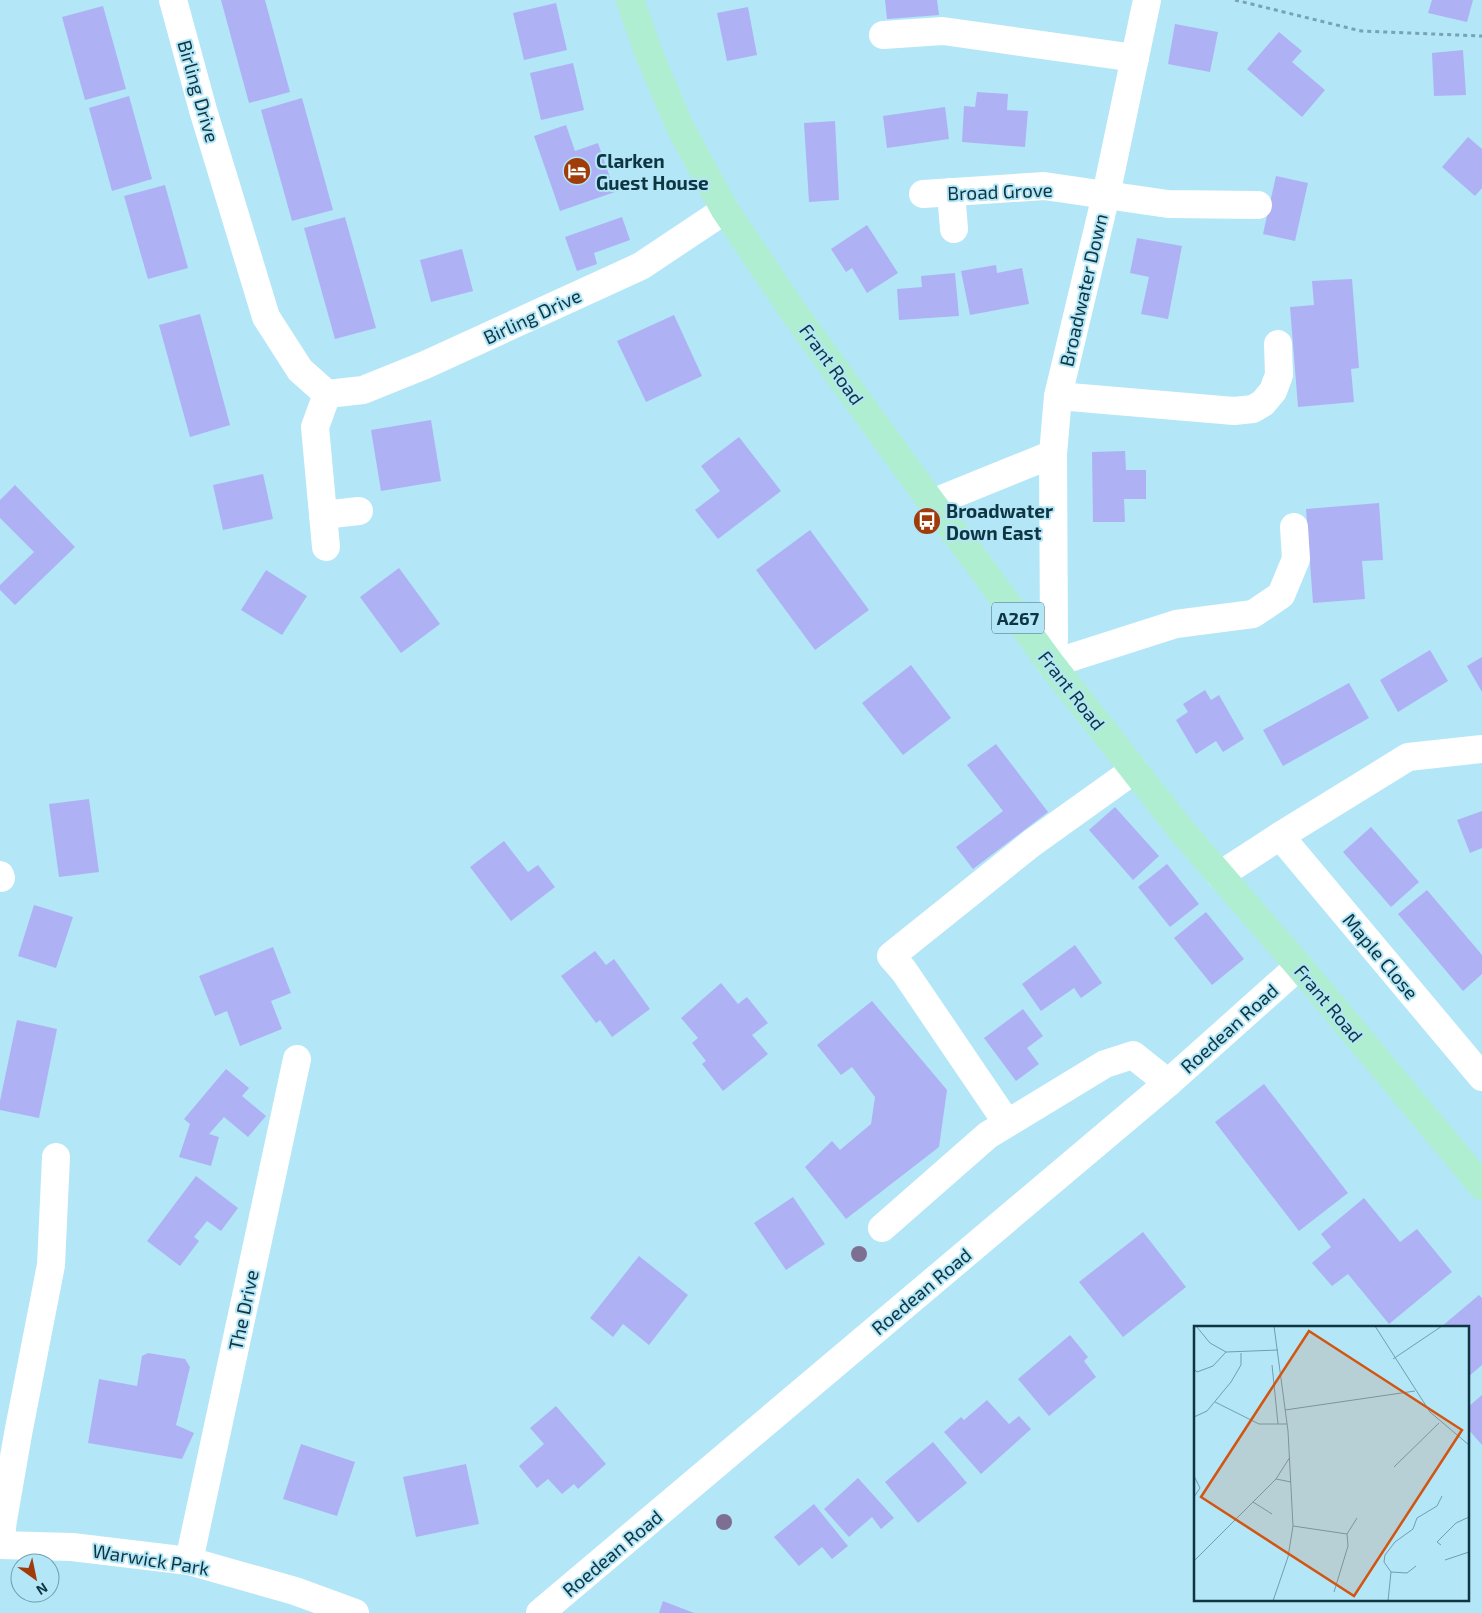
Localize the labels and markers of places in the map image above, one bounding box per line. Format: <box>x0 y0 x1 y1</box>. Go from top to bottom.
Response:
place label: Clarken Guest House <box>596 149 709 194</box>
hotel icon: Clarken Guest House <box>562 156 592 186</box>
place label: Broadwater Down East <box>946 499 1053 544</box>
bus stop icon: Broadwater Down East <box>912 506 942 536</box>

